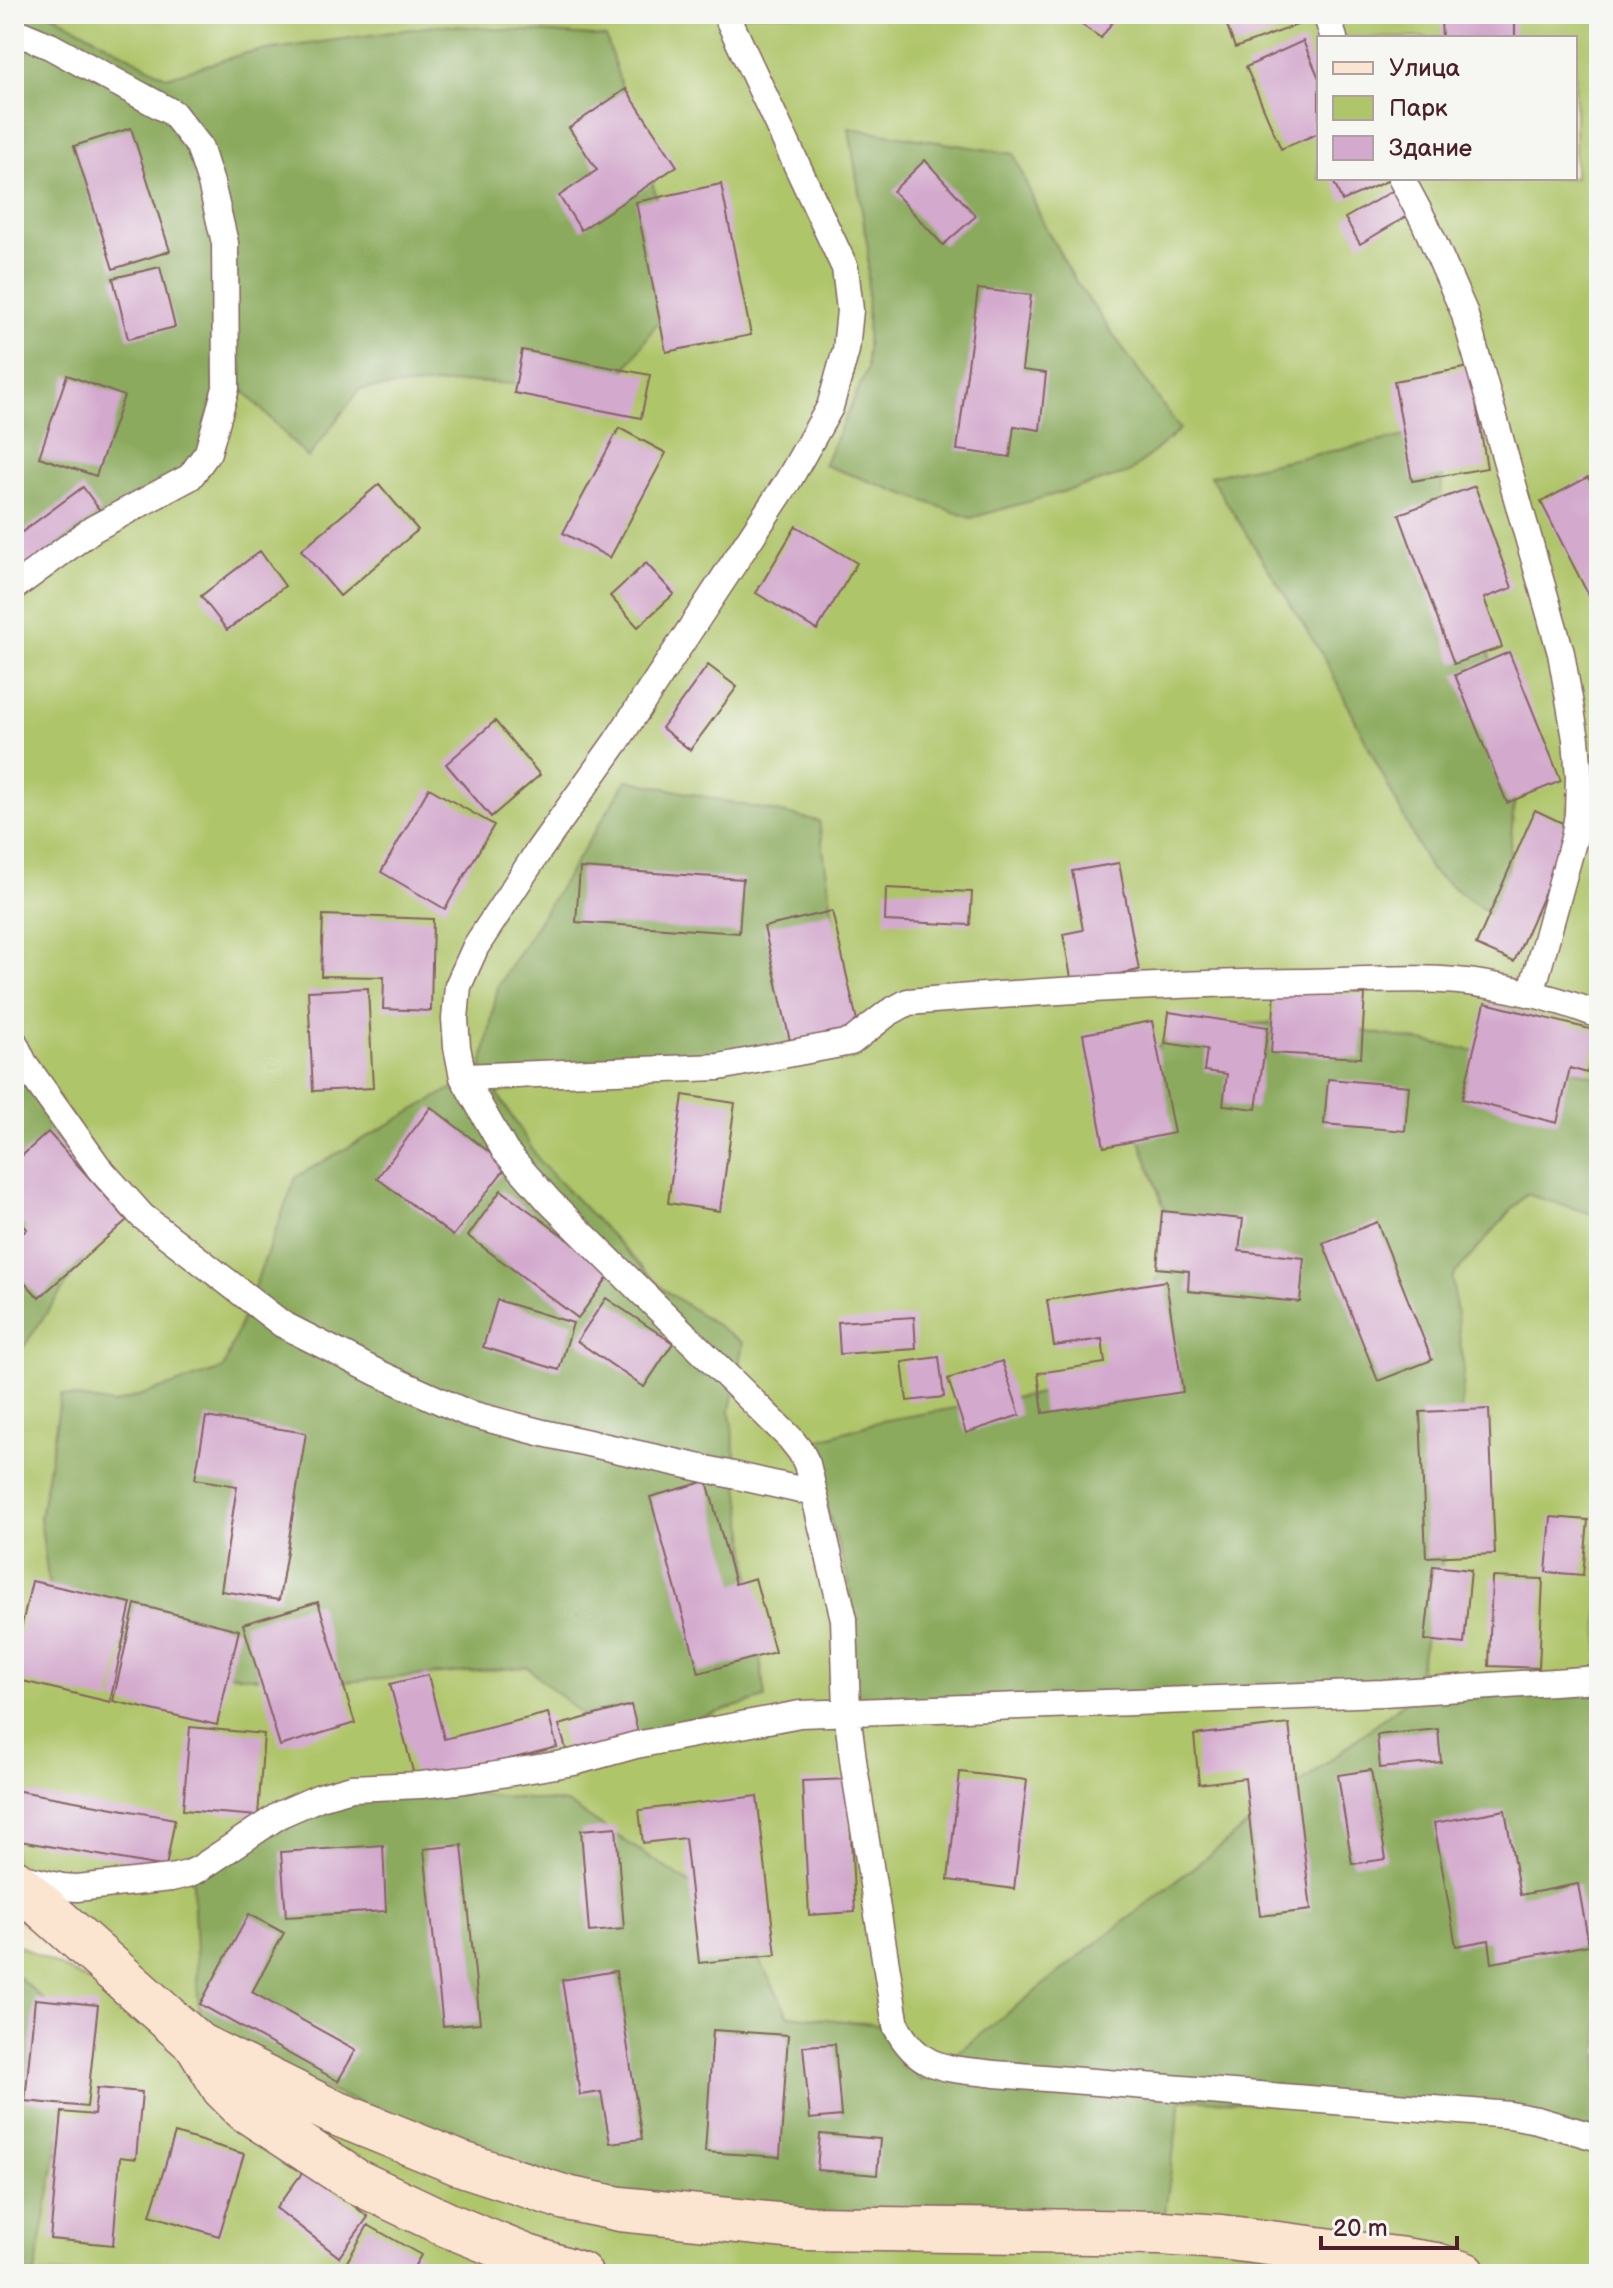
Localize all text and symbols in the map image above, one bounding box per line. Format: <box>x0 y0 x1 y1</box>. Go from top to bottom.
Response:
legend <box>1317 36 1577 180</box>
text: Улица <box>1389 54 1460 83</box>
text: Парк <box>1389 94 1448 123</box>
text: Здание <box>1389 134 1472 163</box>
scale bar <box>1321 2200 1457 2250</box>
text: 20 m <box>1333 2214 1388 2243</box>

